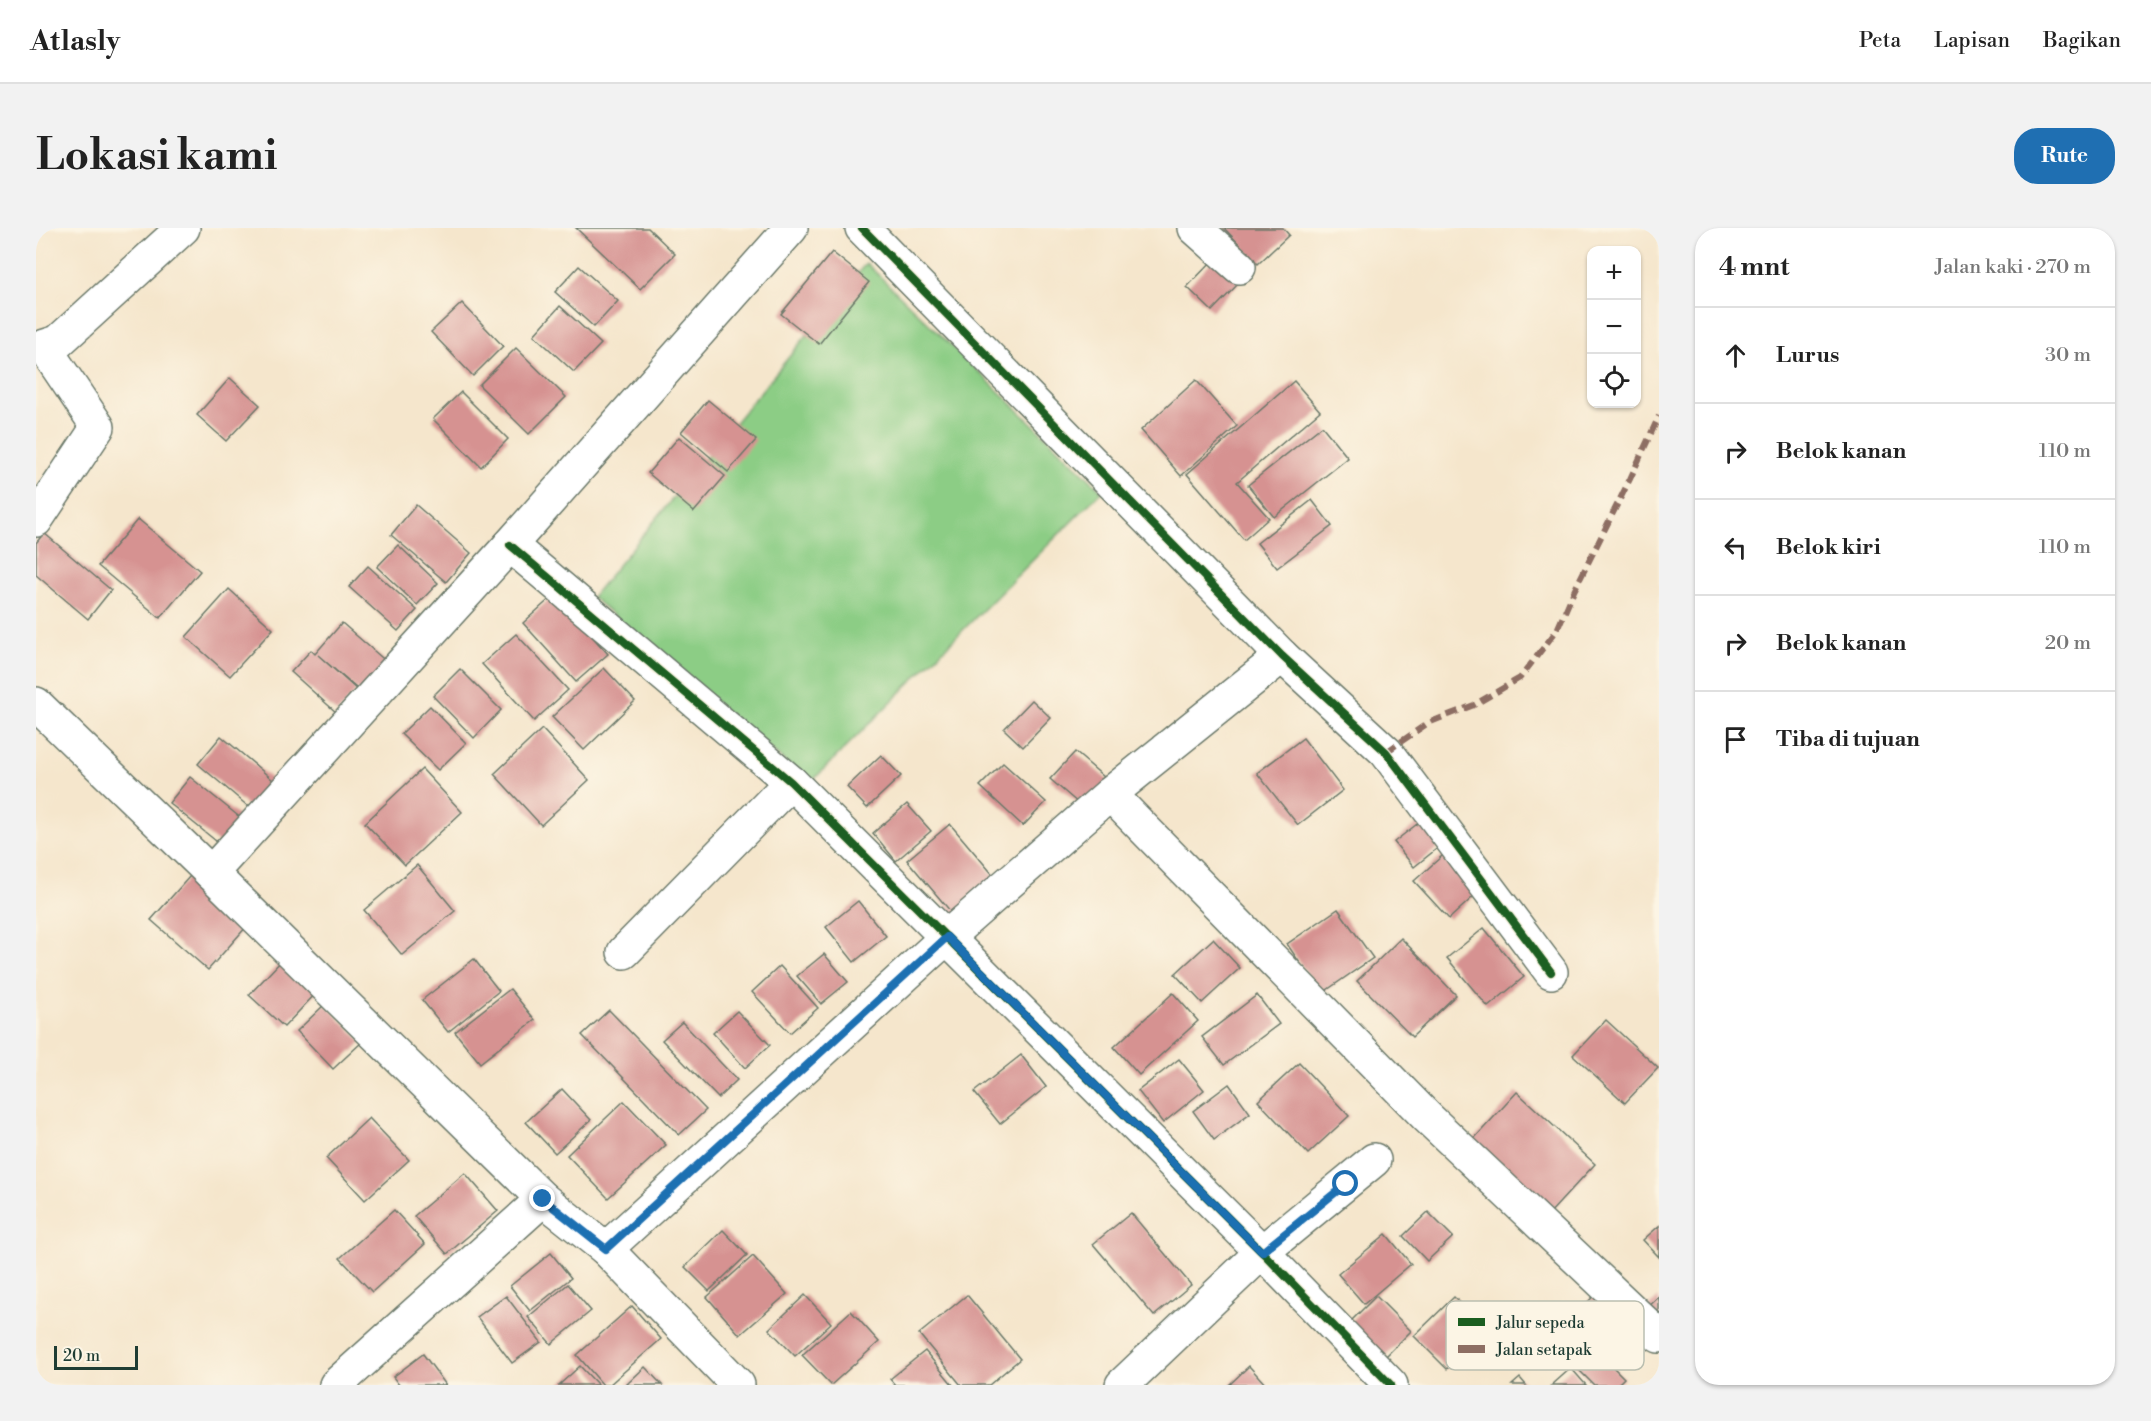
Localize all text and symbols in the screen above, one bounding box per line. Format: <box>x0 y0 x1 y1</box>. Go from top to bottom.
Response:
text: Atlasly <box>30 24 120 59</box>
text: Peta <box>1859 28 1901 54</box>
text: Lapisan <box>1934 28 2010 54</box>
text: Bagikan <box>2043 28 2121 54</box>
button: Rute <box>2014 128 2115 184</box>
text: Lokasi kami <box>36 130 277 183</box>
map controls <box>1587 246 1641 408</box>
button: + <box>1587 246 1641 300</box>
text: 4 mnt <box>1719 251 1789 283</box>
text: Jalan kaki · 270 m <box>1935 255 2091 280</box>
button: − <box>1587 300 1641 354</box>
icon: ahead <box>1719 339 1752 372</box>
text: Lurus <box>1776 342 1839 369</box>
text: 30 m <box>2045 343 2091 368</box>
button: locate <box>1587 354 1641 408</box>
icon: right <box>1719 435 1752 468</box>
text: Belok kanan <box>1776 438 1906 465</box>
text: 110 m <box>2039 439 2091 464</box>
icon: left <box>1719 531 1752 564</box>
text: Belok kiri <box>1776 534 1881 561</box>
text: 110 m <box>2039 535 2091 560</box>
icon: right <box>1719 627 1752 660</box>
text: Belok kanan <box>1776 630 1906 657</box>
text: 20 m <box>2045 631 2091 656</box>
icon: arrive <box>1719 723 1752 756</box>
text: Tiba di tujuan <box>1776 726 1920 753</box>
route start <box>1332 1170 1358 1196</box>
route end <box>529 1185 555 1211</box>
legend <box>1446 1301 1644 1370</box>
text: Jalur sepeda <box>1495 1313 1585 1333</box>
text: Jalan setapak <box>1495 1340 1593 1360</box>
scale bar <box>54 1343 138 1370</box>
text: 20 m <box>63 1346 100 1366</box>

